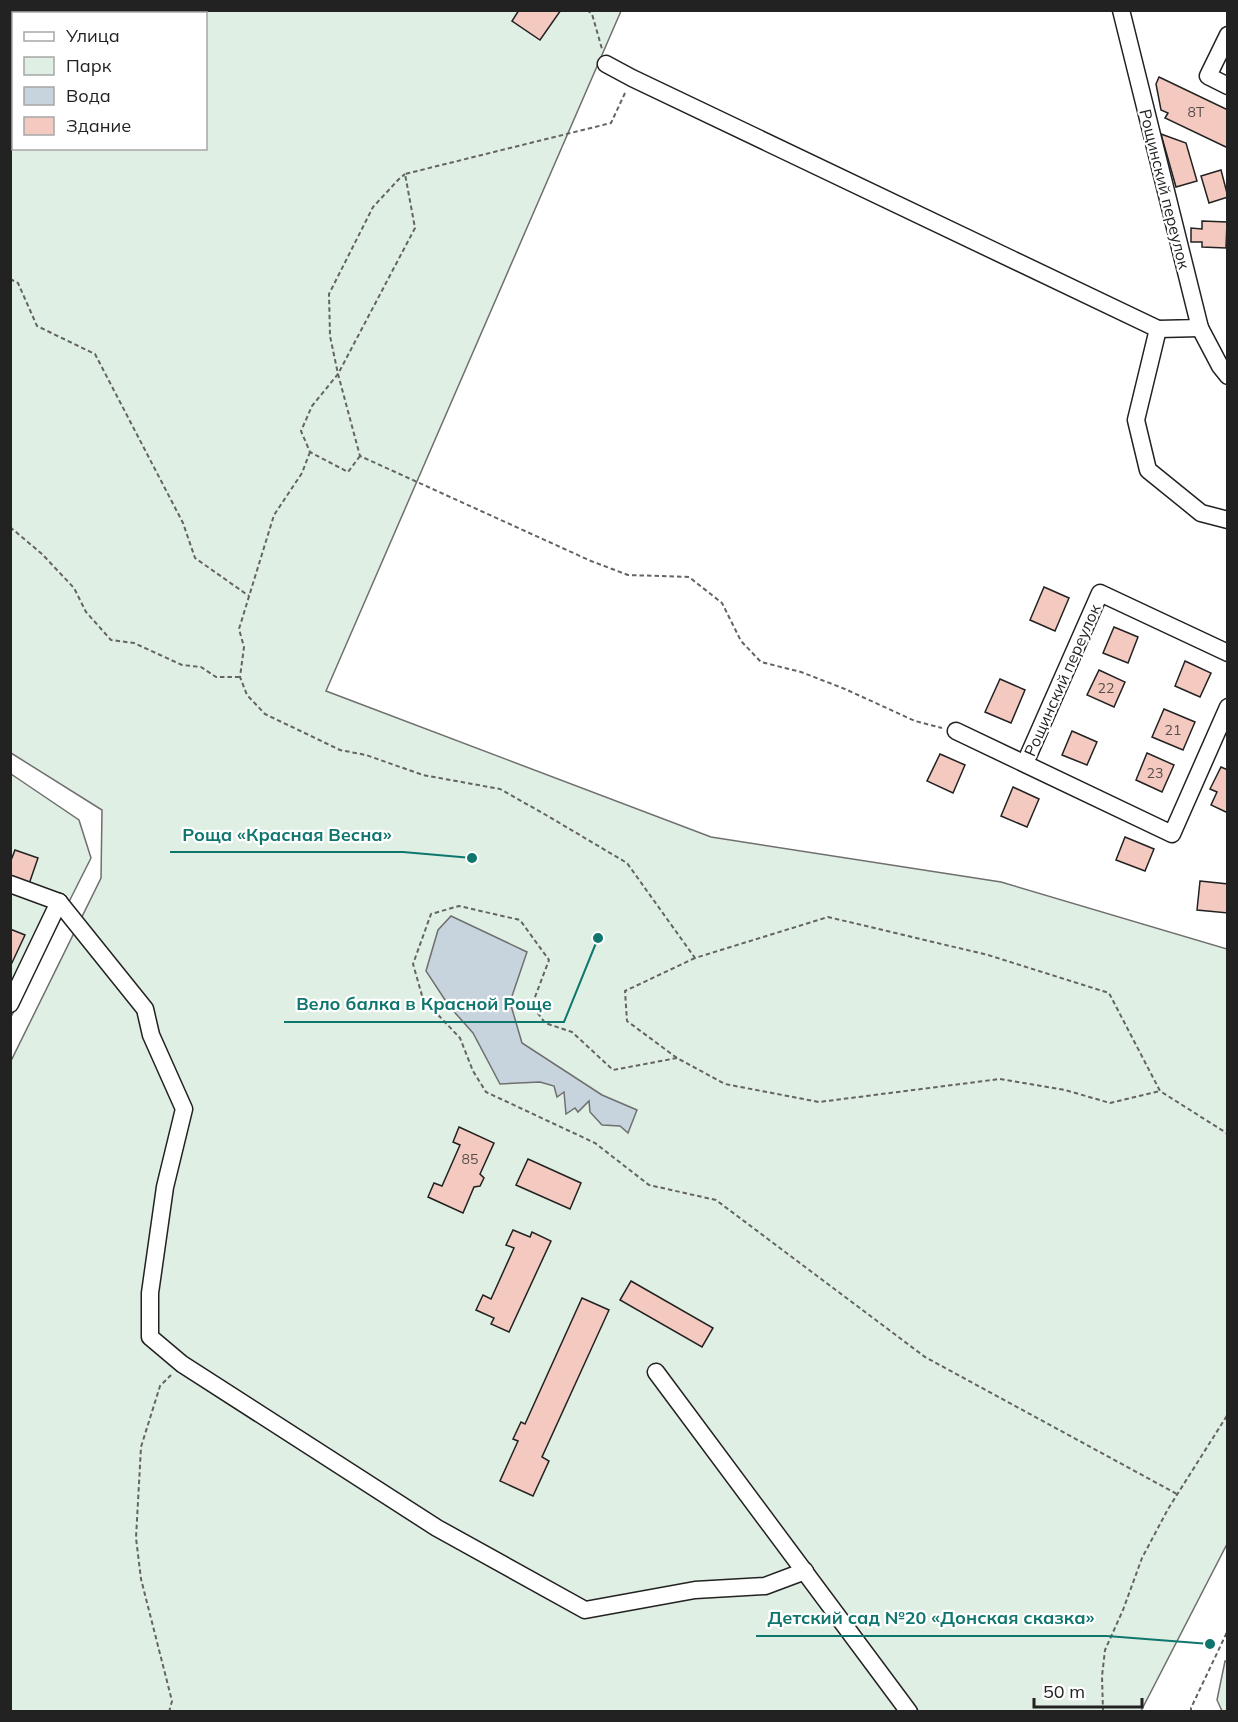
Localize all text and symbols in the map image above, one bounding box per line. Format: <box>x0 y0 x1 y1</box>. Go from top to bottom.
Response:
legend <box>12 12 207 150</box>
text: Улица <box>65 24 120 47</box>
text: Парк <box>66 54 112 77</box>
text: Вода <box>66 84 111 107</box>
house number: 8Т <box>1188 103 1205 121</box>
street label: Рощинский переулок <box>1135 107 1195 272</box>
text: Здание <box>66 114 131 137</box>
street label: Рощинский переулок <box>1019 601 1105 759</box>
house number: 22 <box>1098 679 1114 697</box>
house number: 21 <box>1165 721 1181 739</box>
house number: 23 <box>1147 764 1163 782</box>
callout: Роща «Красная Весна» <box>170 816 403 852</box>
text: Роща «Красная Весна» <box>182 823 392 846</box>
callout: Вело балка в Красной Роще <box>284 986 564 1022</box>
text: Вело балка в Красной Роще <box>296 992 552 1015</box>
house number: 85 <box>462 1150 478 1168</box>
callout: Детский сад №20 «Донская сказка» <box>756 1600 1107 1636</box>
text: Детский сад №20 «Донская сказка» <box>767 1606 1095 1629</box>
scale bar <box>1034 1671 1142 1709</box>
text: 50 m <box>1043 1680 1085 1703</box>

